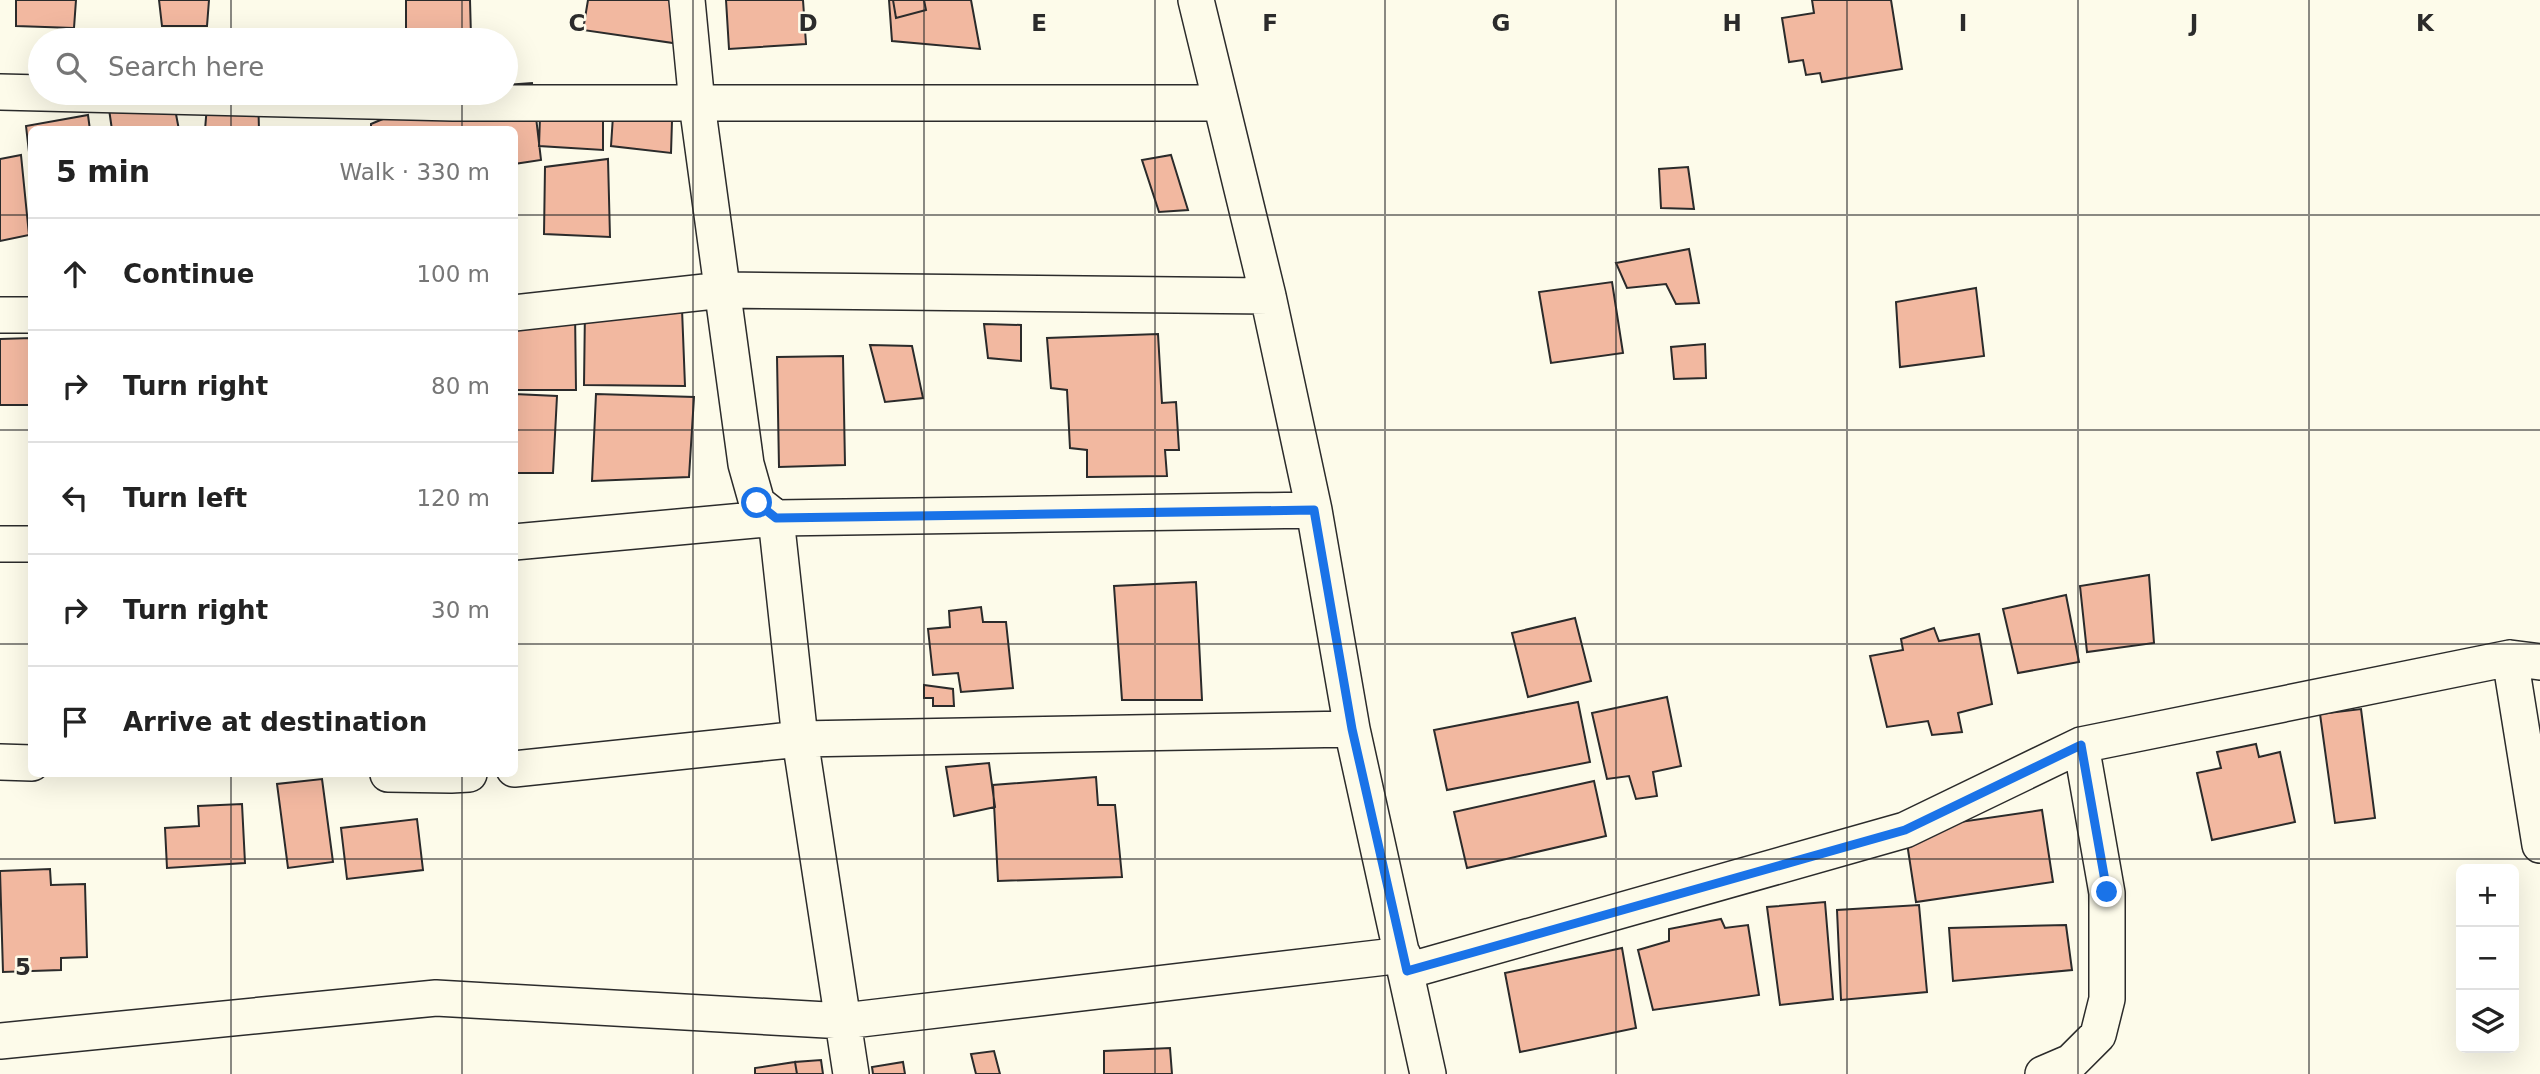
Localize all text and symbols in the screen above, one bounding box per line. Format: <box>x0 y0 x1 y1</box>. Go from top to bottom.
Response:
text: C <box>569 10 585 36</box>
text: D <box>798 10 818 36</box>
text: E <box>1031 10 1047 36</box>
text: F <box>1262 10 1278 36</box>
text: G <box>1492 10 1510 36</box>
text: H <box>1722 10 1742 36</box>
text: I <box>1959 10 1967 36</box>
text: J <box>2188 10 2198 36</box>
text: K <box>2416 10 2435 36</box>
search box <box>28 28 518 105</box>
icon: search <box>52 48 90 86</box>
text: Search here <box>108 52 264 82</box>
text: 5 min <box>56 154 150 189</box>
text: Walk · 330 m <box>339 159 490 185</box>
icon: ahead <box>56 255 94 293</box>
text: Continue <box>123 259 254 289</box>
text: 100 m <box>416 261 490 287</box>
icon: right <box>56 367 94 405</box>
text: Turn right <box>123 371 268 401</box>
text: 80 m <box>431 373 490 399</box>
icon: left <box>56 479 94 517</box>
text: Turn left <box>123 483 247 513</box>
text: 120 m <box>416 485 490 511</box>
route start <box>741 487 772 518</box>
icon: right <box>56 591 94 629</box>
text: Turn right <box>123 595 268 625</box>
text: 30 m <box>431 597 490 623</box>
icon: arrive <box>56 703 94 741</box>
text: Arrive at destination <box>123 707 427 737</box>
map controls <box>2456 864 2519 1053</box>
button: + <box>2456 864 2519 927</box>
route end <box>2091 876 2122 907</box>
button: − <box>2456 927 2519 990</box>
text: 5 <box>15 954 31 980</box>
button: layers <box>2456 990 2519 1053</box>

